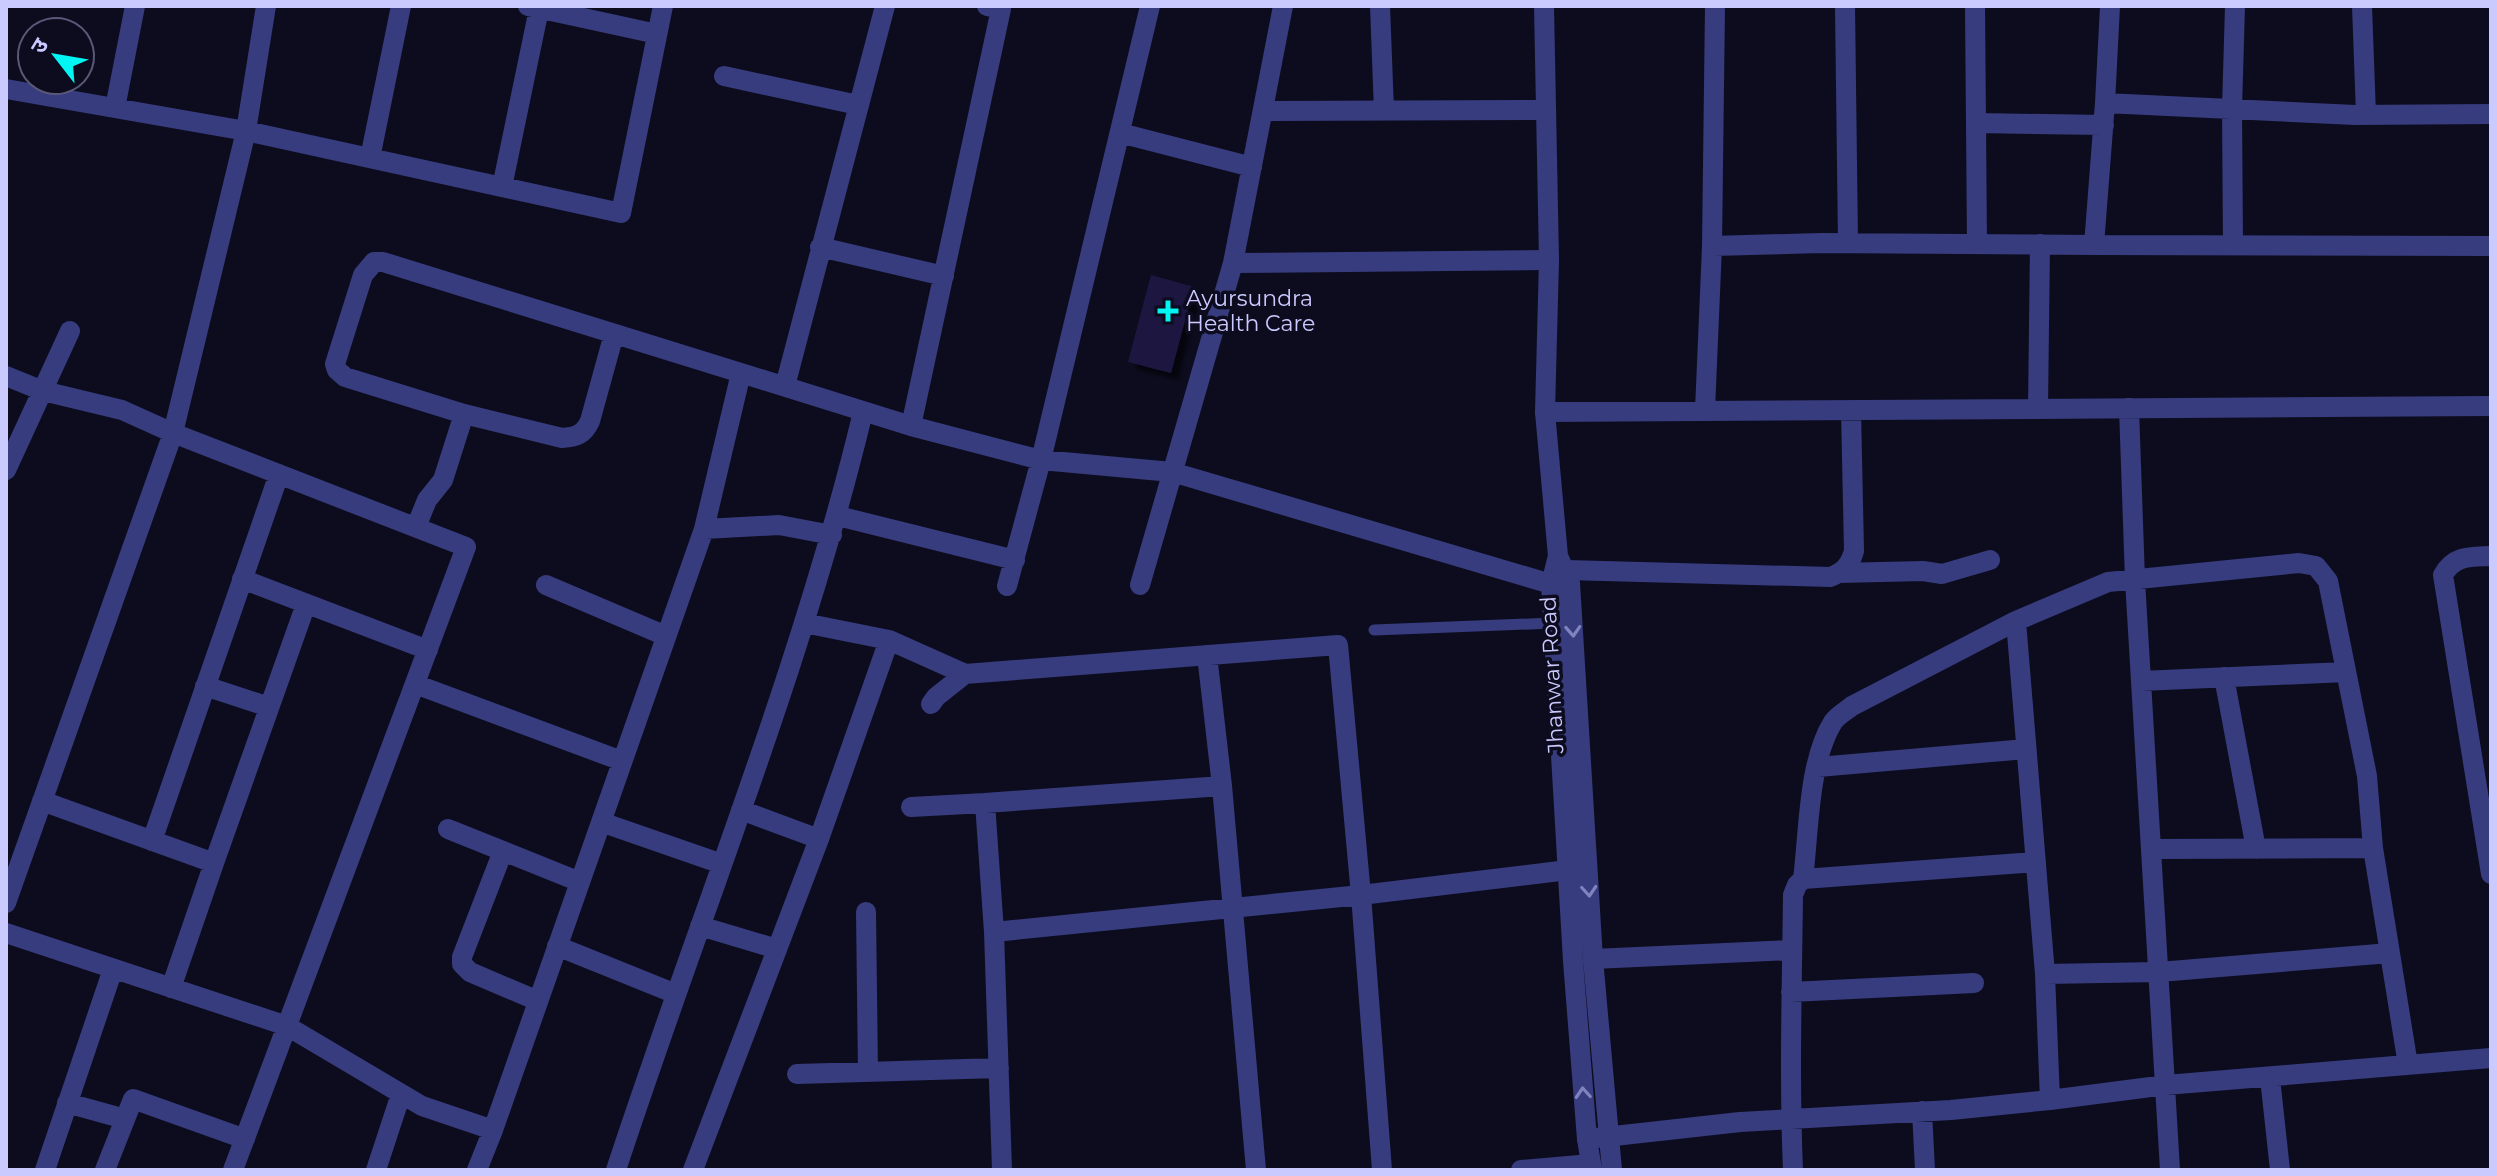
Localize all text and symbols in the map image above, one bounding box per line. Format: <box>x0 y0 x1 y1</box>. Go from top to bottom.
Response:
north arrow <box>16 16 96 96</box>
text: उ <box>24 33 55 58</box>
place label: Ayursundra Health Care <box>1186 285 1315 337</box>
marker: Ayursundra Health Care <box>1157 300 1179 322</box>
street label: Jhanwar Road <box>1534 596 1570 755</box>
one-way arrow <box>1564 625 1581 638</box>
one-way arrow <box>1580 885 1597 898</box>
one-way arrow <box>1575 1086 1592 1099</box>

